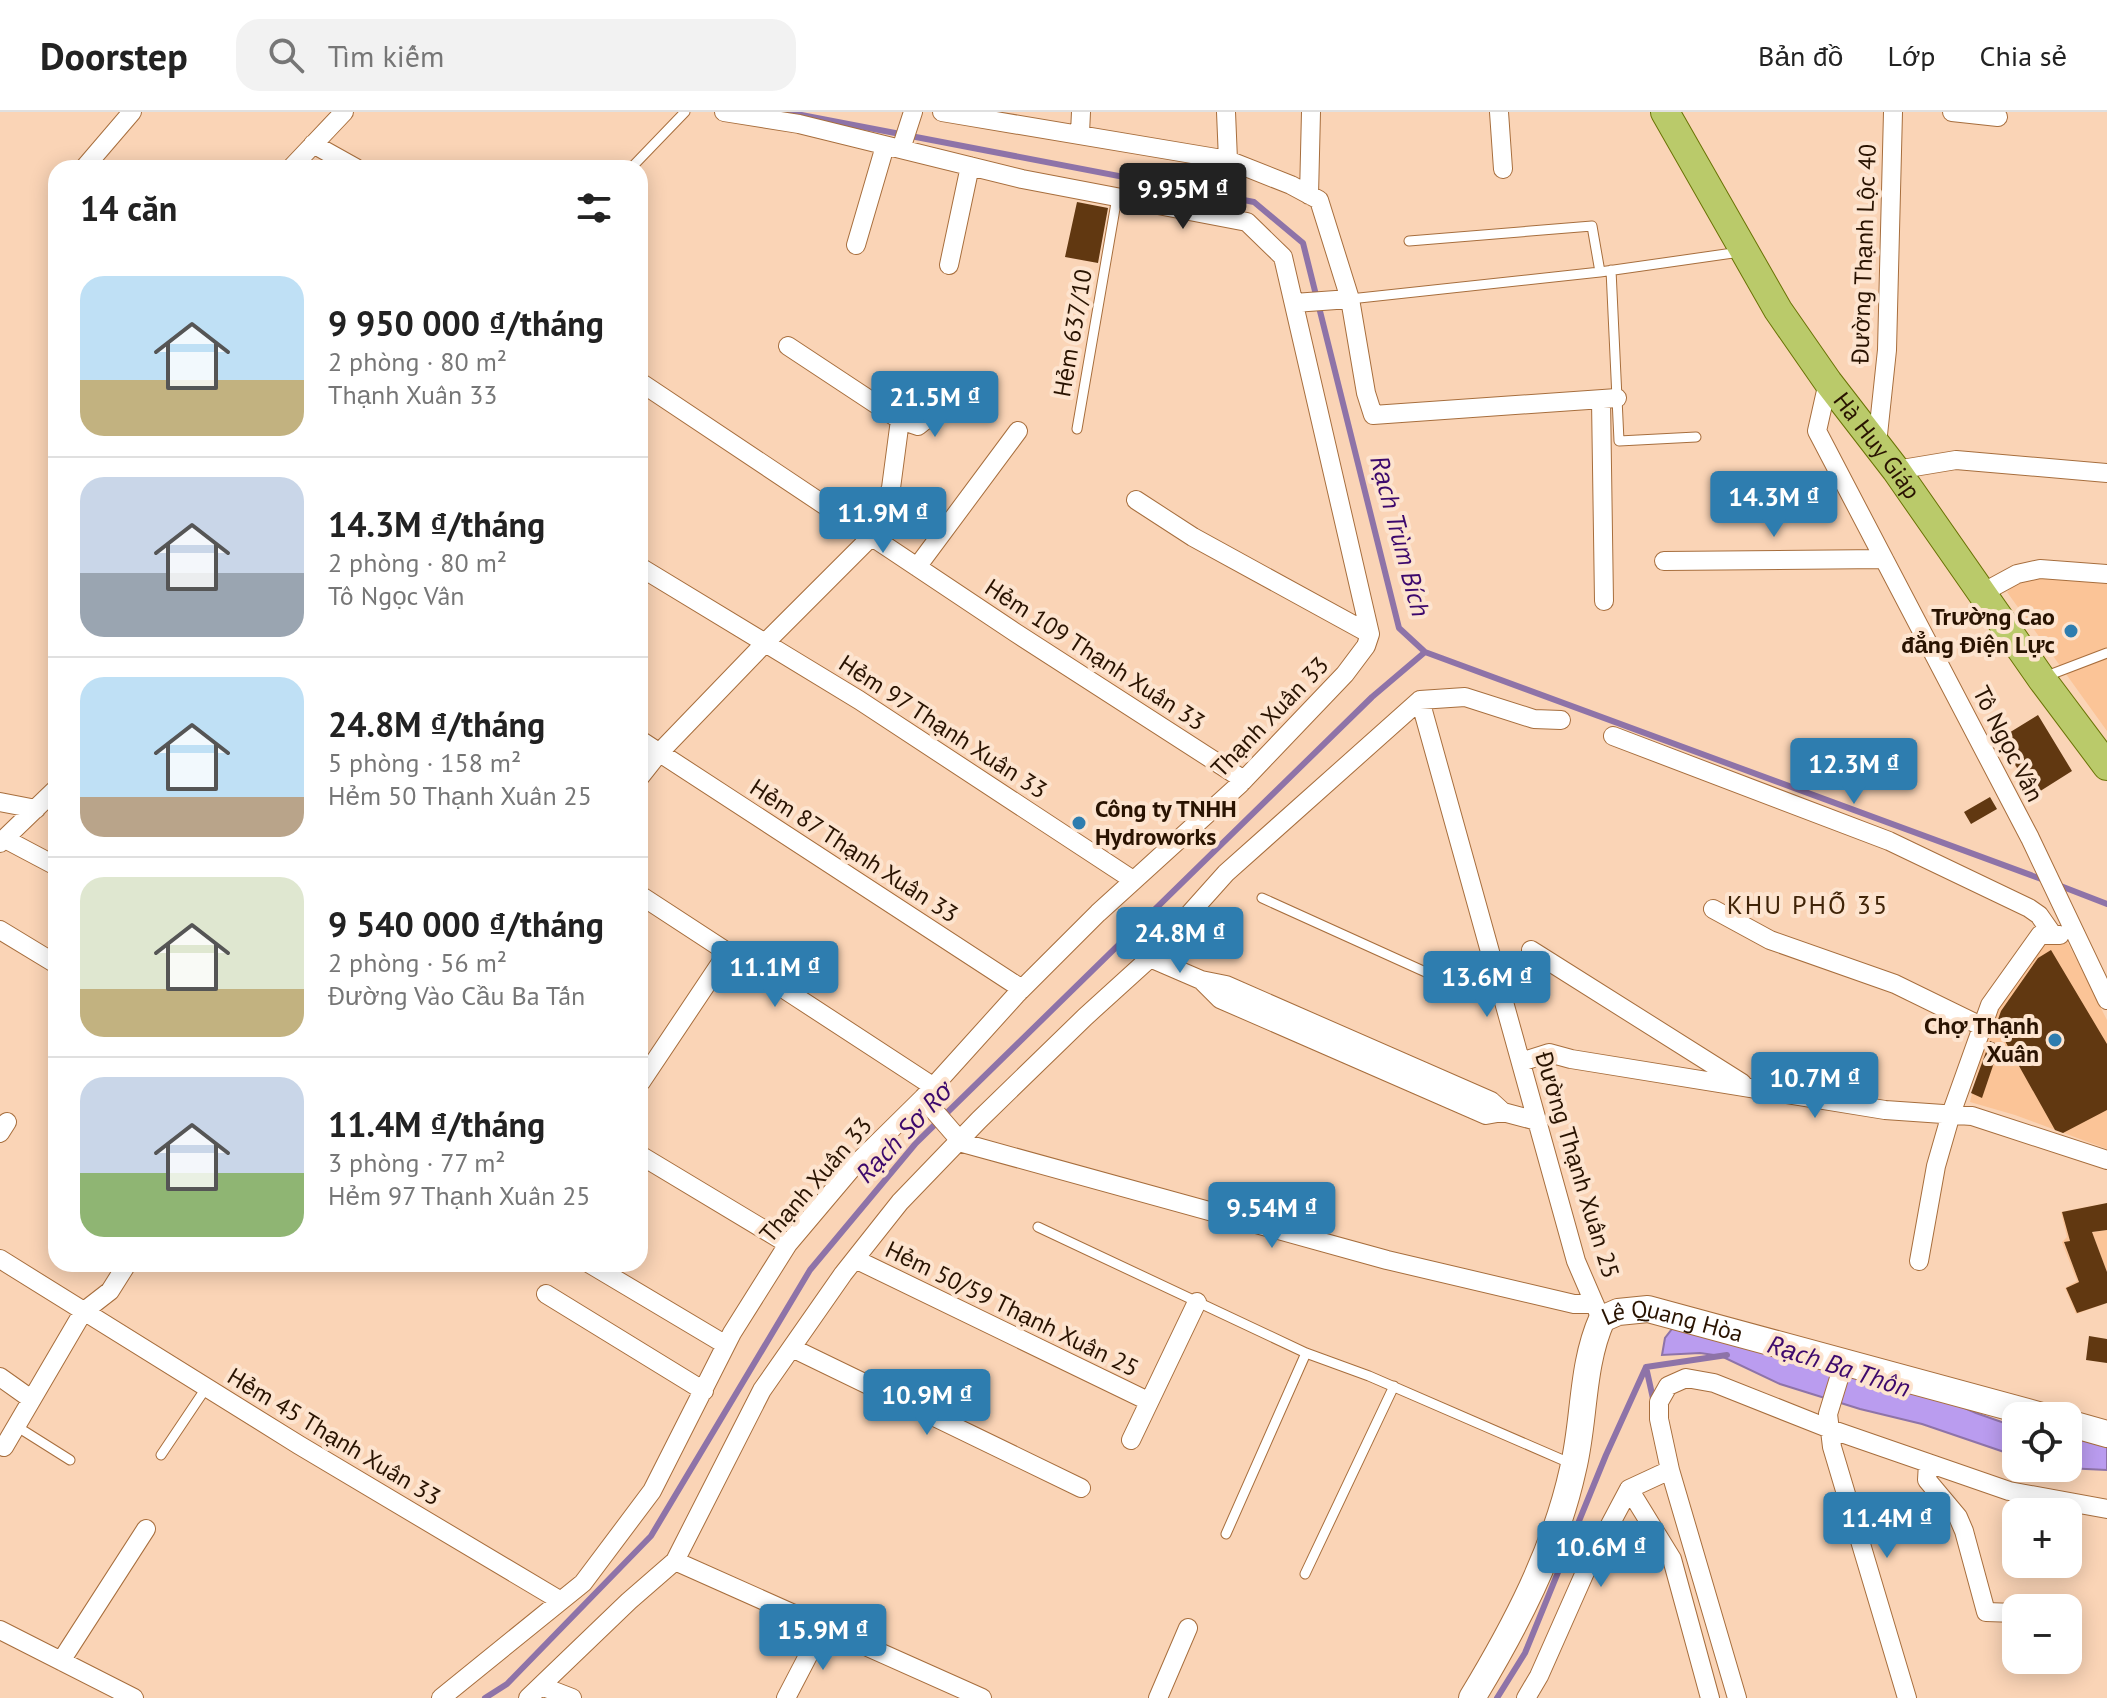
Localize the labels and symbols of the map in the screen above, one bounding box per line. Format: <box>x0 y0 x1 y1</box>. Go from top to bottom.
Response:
street label: Đường Thạnh Lộc 40 <box>1844 143 1883 366</box>
pin: 9.95M ₫ <box>1109 163 1257 231</box>
street label: Hẻm 637/10 <box>1046 267 1099 399</box>
pin: 21.5M ₫ <box>861 371 1009 439</box>
street label: Hà Huy Giáp <box>1827 386 1928 505</box>
water label: Rạch Trùm Bích <box>1363 452 1438 620</box>
pin: 14.3M ₫ <box>1700 471 1848 539</box>
pin: 11.9M ₫ <box>809 487 957 555</box>
street label: Hẻm 109 Thạnh Xuân 33 <box>979 572 1211 737</box>
place label: Trường Cao đẳng Điện Lực <box>1901 601 2055 660</box>
marker: Trường Cao đẳng Điện Lực <box>2062 622 2080 640</box>
street label: Hẻm 97 Thạnh Xuân 33 <box>833 648 1053 806</box>
street label: Thạnh Xuân 33 <box>1204 650 1335 784</box>
street label: Tô Ngọc Vân <box>1966 681 2051 807</box>
pin: 12.3M ₫ <box>1780 738 1928 806</box>
street label: Hẻm 87 Thạnh Xuân 33 <box>744 772 964 930</box>
place label: Công ty TNHH Hydroworks <box>1095 793 1237 852</box>
marker: Công ty TNHH Hydroworks <box>1070 814 1088 832</box>
district label: KHU PHỐ 35 <box>1727 888 1889 921</box>
pin: 24.8M ₫ <box>1106 907 1254 975</box>
pin: 11.1M ₫ <box>701 941 849 1009</box>
pin: 13.6M ₫ <box>1413 951 1561 1019</box>
place label: Chợ Thạnh Xuân <box>1924 1010 2039 1069</box>
marker: Chợ Thạnh Xuân <box>2046 1031 2064 1049</box>
street label: Đường Thạnh Xuân 25 <box>1528 1047 1627 1282</box>
pin: 10.7M ₫ <box>1741 1052 1889 1120</box>
water label: Rạch Sơ Rơ <box>848 1072 961 1189</box>
street label: Thạnh Xuân 33 <box>753 1110 879 1249</box>
pin: 9.54M ₫ <box>1198 1182 1346 1250</box>
street label: Hẻm 50/59 Thạnh Xuân 25 <box>880 1234 1144 1383</box>
street label: Lê Quang Hòa <box>1597 1293 1747 1349</box>
water label: Rạch Ba Thôn <box>1764 1327 1915 1404</box>
street label: Hẻm 45 Thạnh Xuân 33 <box>222 1361 447 1513</box>
pin: 10.9M ₫ <box>853 1369 1001 1437</box>
pin: 11.4M ₫ <box>1813 1492 1961 1560</box>
pin: 10.6M ₫ <box>1527 1521 1675 1589</box>
pin: 15.9M ₫ <box>749 1604 897 1672</box>

